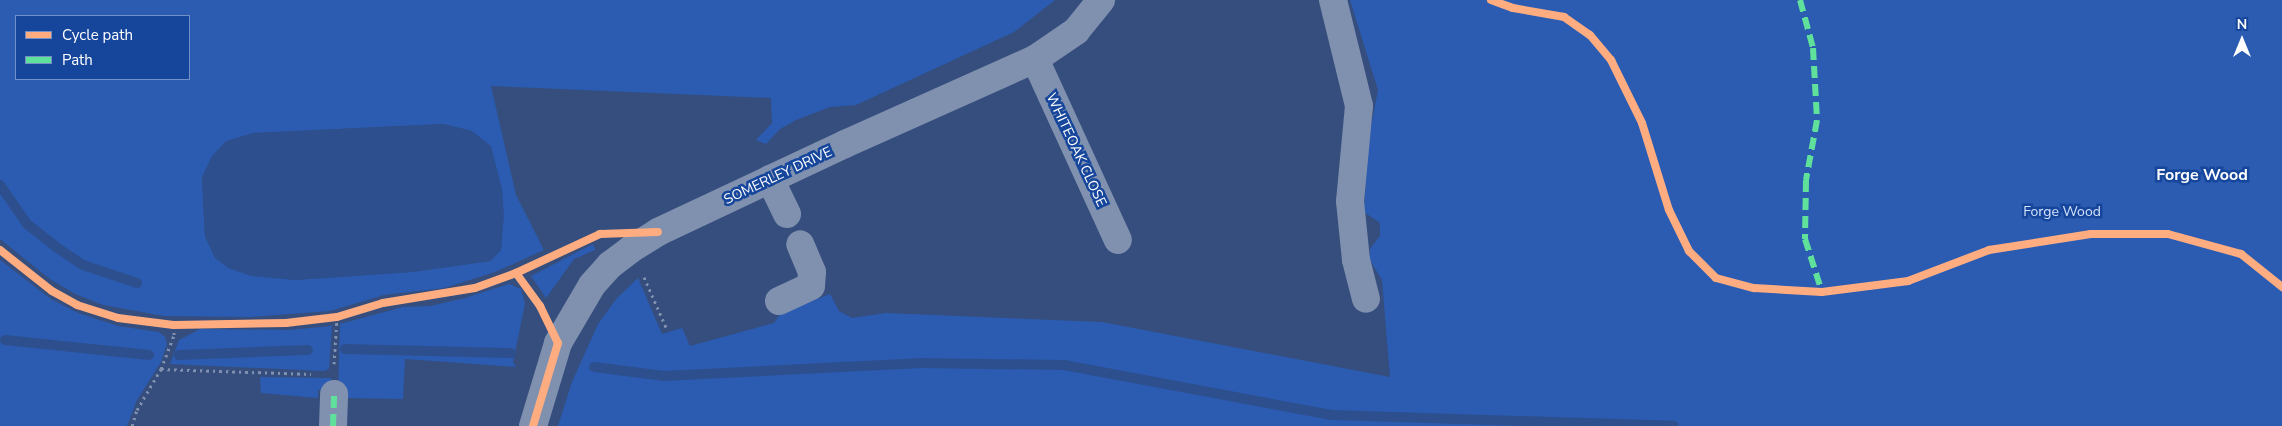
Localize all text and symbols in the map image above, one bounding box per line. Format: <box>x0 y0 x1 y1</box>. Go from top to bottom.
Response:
legend <box>15 15 190 80</box>
north arrow <box>2217 15 2267 65</box>
text: N <box>2237 15 2247 34</box>
text: Cycle path <box>62 25 133 45</box>
text: Path <box>62 50 93 70</box>
street label: WHITEOAK CLOSE <box>1042 91 1110 209</box>
street label: SOMERLEY DRIVE <box>721 144 835 208</box>
district label: Forge Wood <box>2156 165 2248 185</box>
park label: Forge Wood <box>2023 204 2101 220</box>

